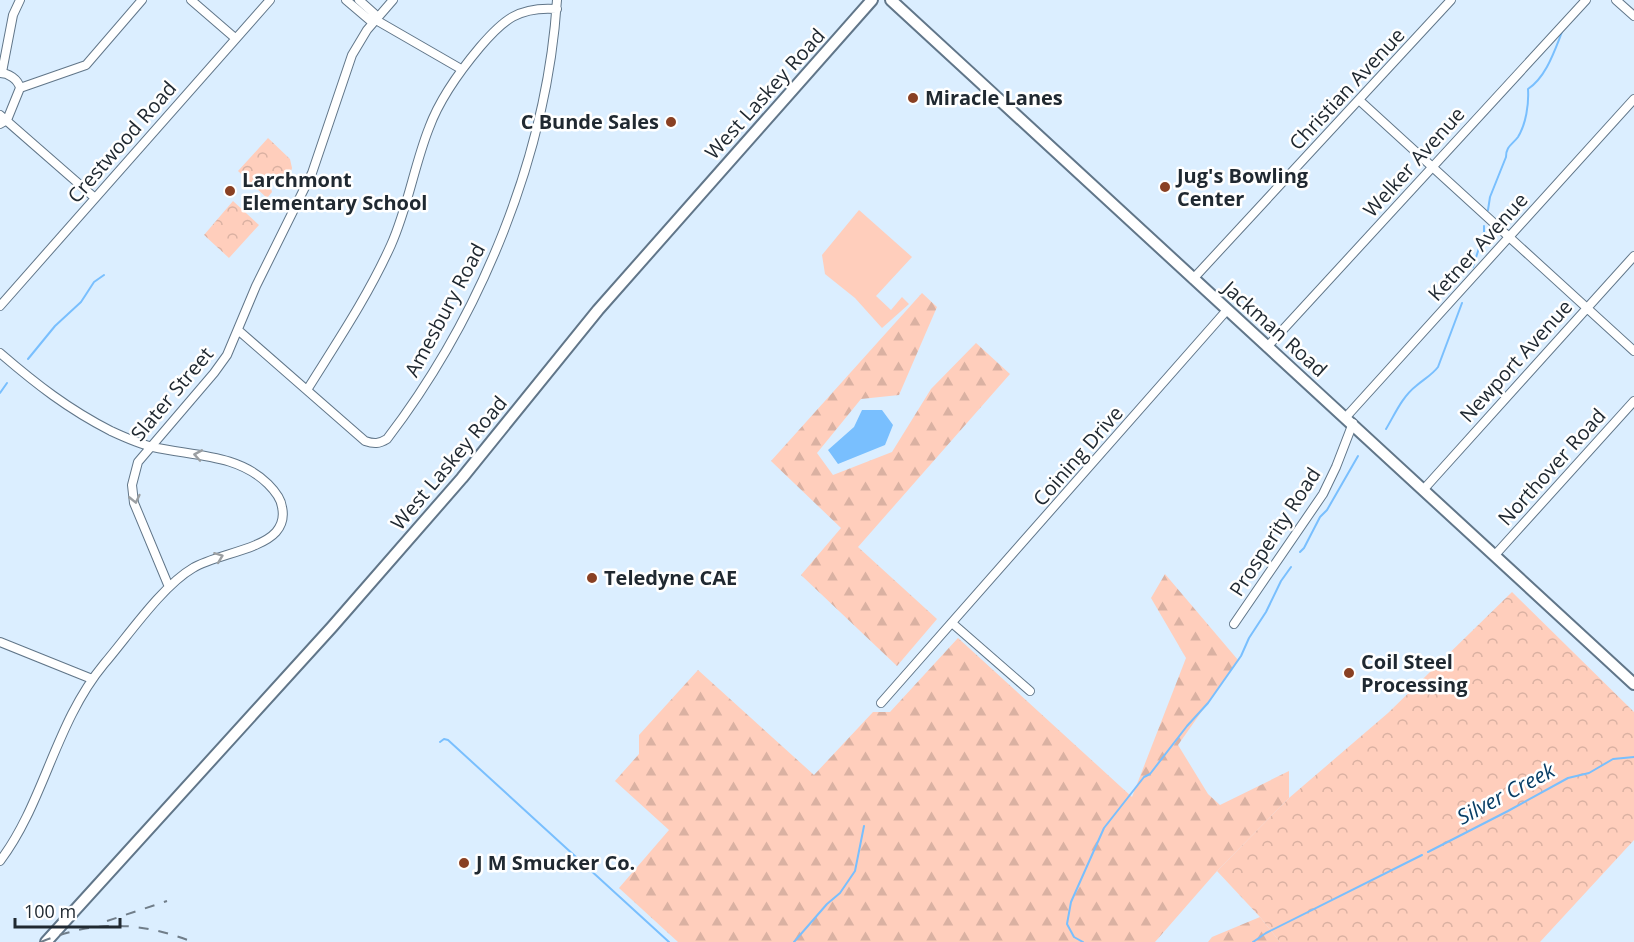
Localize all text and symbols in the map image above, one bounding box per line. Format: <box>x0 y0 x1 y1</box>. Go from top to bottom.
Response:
street label: West Laskey Road <box>699 22 831 165</box>
street label: Christian Avenue <box>1283 22 1410 156</box>
street label: Crestwood Road <box>61 75 182 208</box>
place label: Miracle Lanes <box>925 84 1063 111</box>
marker: Miracle Lanes <box>906 91 920 105</box>
street label: Welker Avenue <box>1357 101 1470 223</box>
place label: C Bunde Sales <box>521 108 659 135</box>
marker: C Bunde Sales <box>664 115 678 129</box>
place label: Jug's Bowling Center <box>1175 162 1309 212</box>
place label: Larchmont Elementary School <box>242 166 427 216</box>
marker: Jug's Bowling Center <box>1158 180 1172 194</box>
marker: Larchmont Elementary School <box>223 184 237 198</box>
street label: Ketner Avenue <box>1422 187 1534 307</box>
street label: Amesbury Road <box>398 238 491 381</box>
street label: Jackman Road <box>1216 273 1333 383</box>
street label: Newport Avenue <box>1453 294 1578 428</box>
street label: Slater Street <box>124 341 219 446</box>
street label: West Laskey Road <box>384 390 513 535</box>
street label: Coining Drive <box>1027 400 1129 511</box>
street label: Northover Road <box>1492 402 1612 531</box>
one-way arrow <box>193 449 203 462</box>
street label: Prosperity Road <box>1223 462 1326 601</box>
one-way arrow <box>127 494 140 504</box>
one-way arrow <box>213 552 223 565</box>
place label: Teledyne CAE <box>604 564 737 591</box>
marker: Teledyne CAE <box>585 571 599 585</box>
place label: Coil Steel Processing <box>1361 648 1468 698</box>
marker: Coil Steel Processing <box>1342 666 1356 680</box>
water label: Silver Creek <box>1452 755 1560 831</box>
place label: J M Smucker Co. <box>474 849 635 876</box>
marker: J M Smucker Co. <box>457 856 471 870</box>
scale bar <box>15 891 120 929</box>
text: 100 m <box>24 899 76 923</box>

